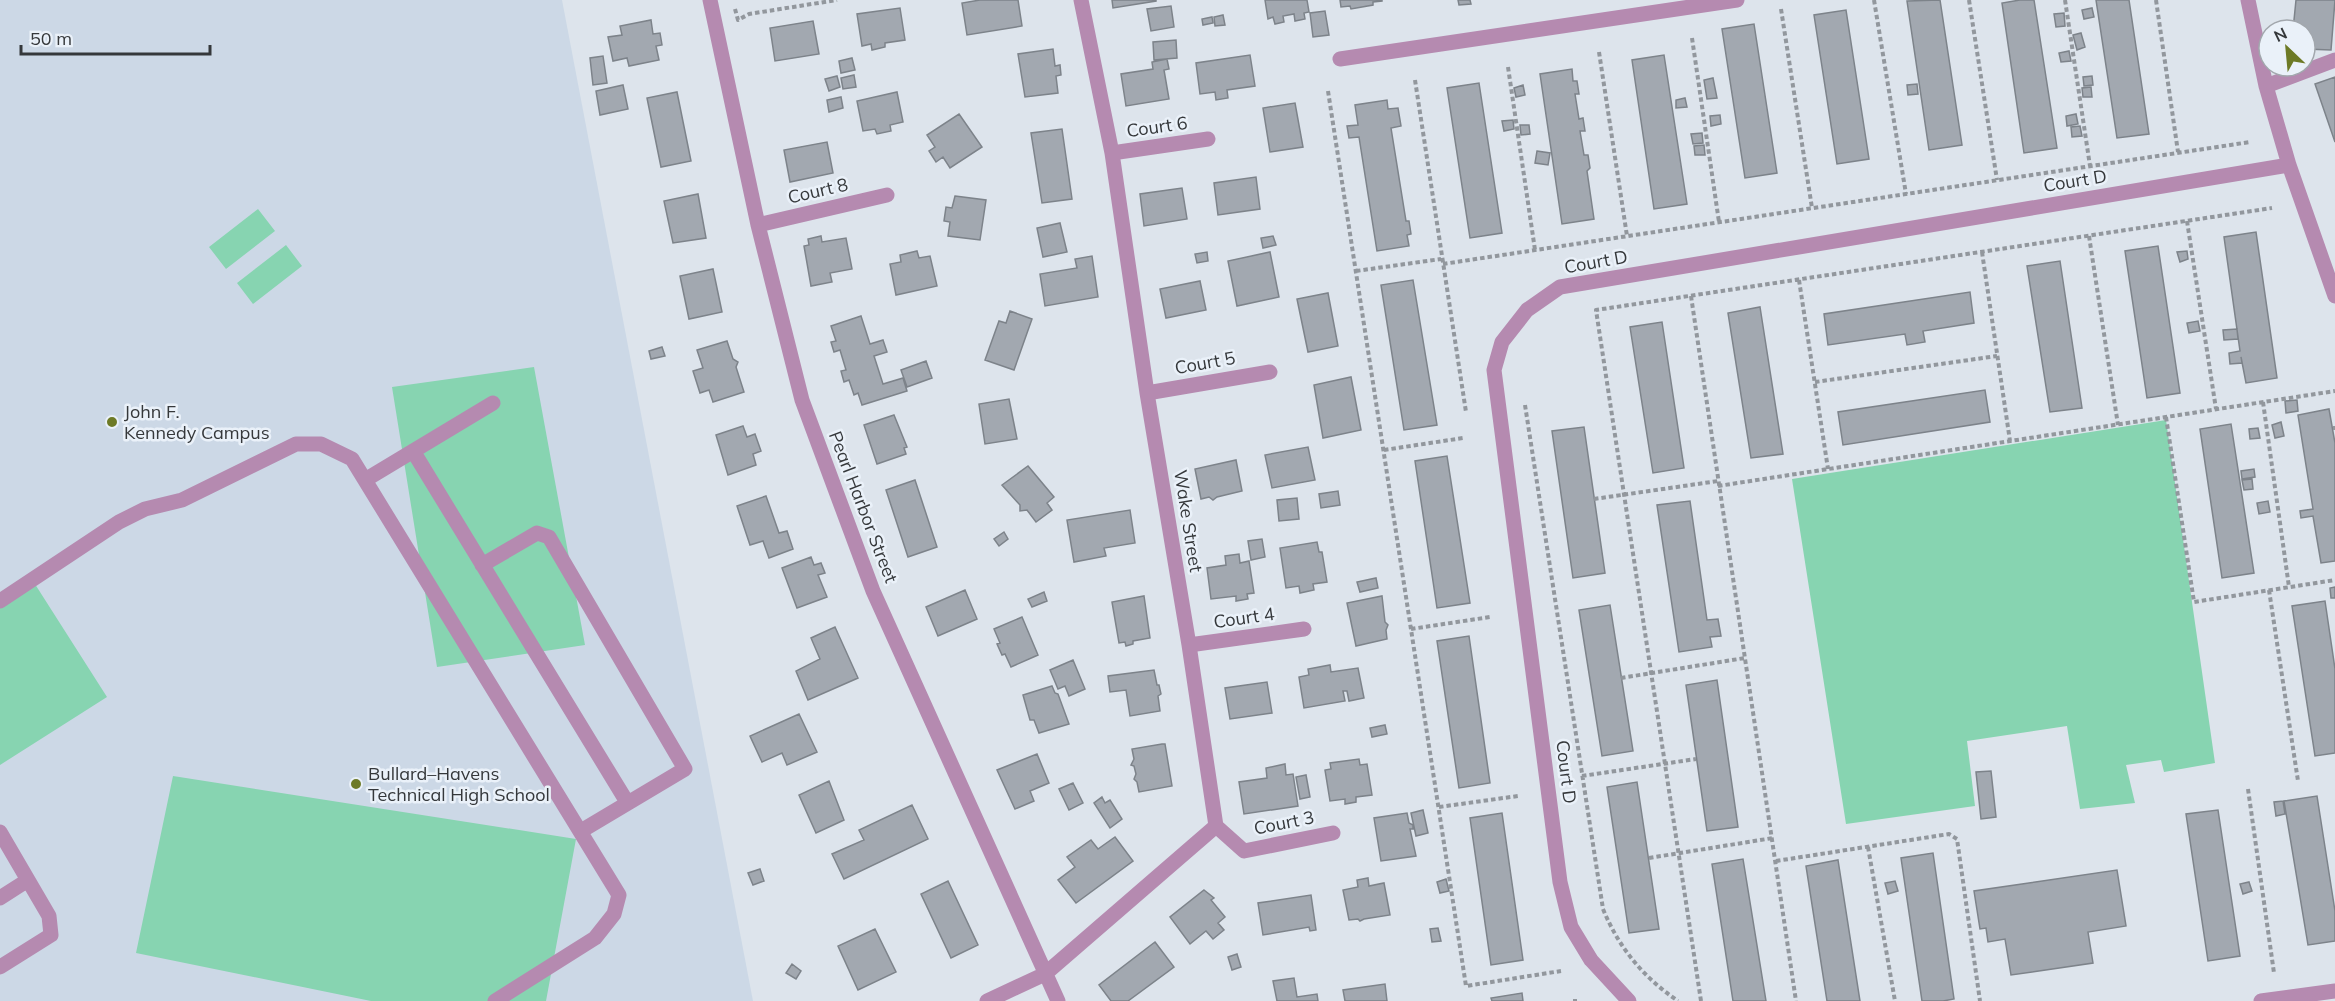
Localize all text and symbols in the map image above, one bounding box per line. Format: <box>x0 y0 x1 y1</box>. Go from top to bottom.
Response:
scale bar <box>21 18 210 56</box>
north arrow <box>2257 18 2317 78</box>
text: N <box>2271 23 2290 46</box>
text: 50 m <box>30 27 72 50</box>
street label: Court 6 <box>1125 111 1189 142</box>
street label: Court D <box>2042 164 2108 197</box>
street label: Court 8 <box>786 172 850 209</box>
street label: Court D <box>1562 245 1629 278</box>
street label: Court 5 <box>1173 346 1237 379</box>
place label: John F. Kennedy Campus <box>124 400 270 444</box>
marker: John F. Kennedy Campus <box>105 415 119 429</box>
street label: Pearl Harbor Street <box>824 428 903 586</box>
street label: Wake Street <box>1169 468 1208 574</box>
street label: Court 4 <box>1212 602 1276 633</box>
street label: Court D <box>1551 739 1582 805</box>
place label: Bullard–Havens Technical High School <box>368 762 550 806</box>
marker: Bullard–Havens Technical High School <box>349 777 363 791</box>
street label: Court 3 <box>1252 805 1316 840</box>

